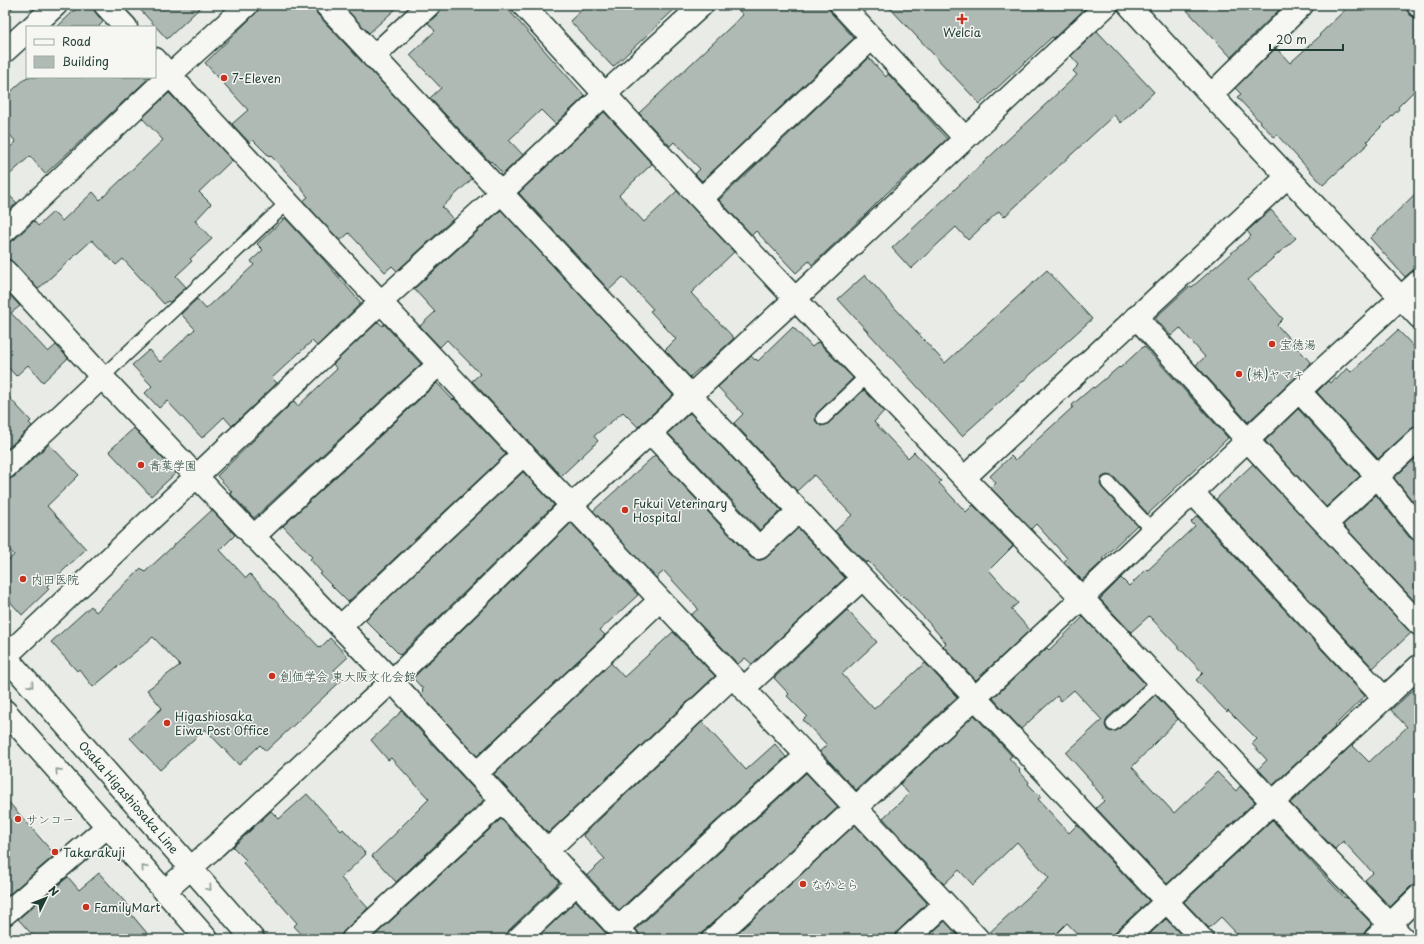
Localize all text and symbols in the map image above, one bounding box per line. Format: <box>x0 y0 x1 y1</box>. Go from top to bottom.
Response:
marker: Welcia <box>957 14 967 24</box>
place label: Welcia <box>943 23 982 41</box>
legend <box>26 26 156 78</box>
scale bar <box>1270 26 1343 52</box>
text: 20 m <box>1276 30 1307 48</box>
text: Road <box>62 32 91 50</box>
text: Building <box>62 52 109 70</box>
place label: 7-Eleven <box>232 69 281 87</box>
marker: 7-Eleven <box>219 73 229 83</box>
place label: 宝徳湯 <box>1280 335 1316 353</box>
marker: 宝徳湯 <box>1267 339 1277 349</box>
place label: (株)ヤマキ <box>1247 365 1304 383</box>
marker: (株)ヤマキ <box>1234 369 1244 379</box>
place label: 青葉学園 <box>149 456 197 474</box>
marker: 青葉学園 <box>136 460 146 470</box>
place label: Fukui Veterinary Hospital <box>633 494 728 526</box>
marker: Fukui Veterinary Hospital <box>620 505 630 515</box>
place label: 内田医院 <box>31 570 79 588</box>
marker: 内田医院 <box>18 574 28 584</box>
place label: 創価学会 東大阪文化会館 <box>280 667 416 685</box>
marker: 創価学会 東大阪文化会館 <box>267 671 277 681</box>
one-way arrow <box>26 680 33 688</box>
place label: Higashiosaka Eiwa Post Office <box>175 707 269 739</box>
marker: Higashiosaka Eiwa Post Office <box>162 718 172 728</box>
street label: Osaka Higashiosaka Line <box>75 737 183 858</box>
one-way arrow <box>56 768 63 775</box>
place label: サンコー <box>26 810 74 828</box>
marker: サンコー <box>13 814 23 824</box>
place label: Takarakuji <box>63 843 125 861</box>
marker: Takarakuji <box>50 847 60 857</box>
one-way arrow <box>141 865 149 873</box>
place label: なかとら <box>811 875 859 893</box>
north arrow <box>26 878 66 918</box>
marker: なかとら <box>798 879 808 889</box>
text: N <box>44 882 63 900</box>
one-way arrow <box>204 883 211 891</box>
place label: FamilyMart <box>94 898 160 916</box>
marker: FamilyMart <box>81 902 91 912</box>

